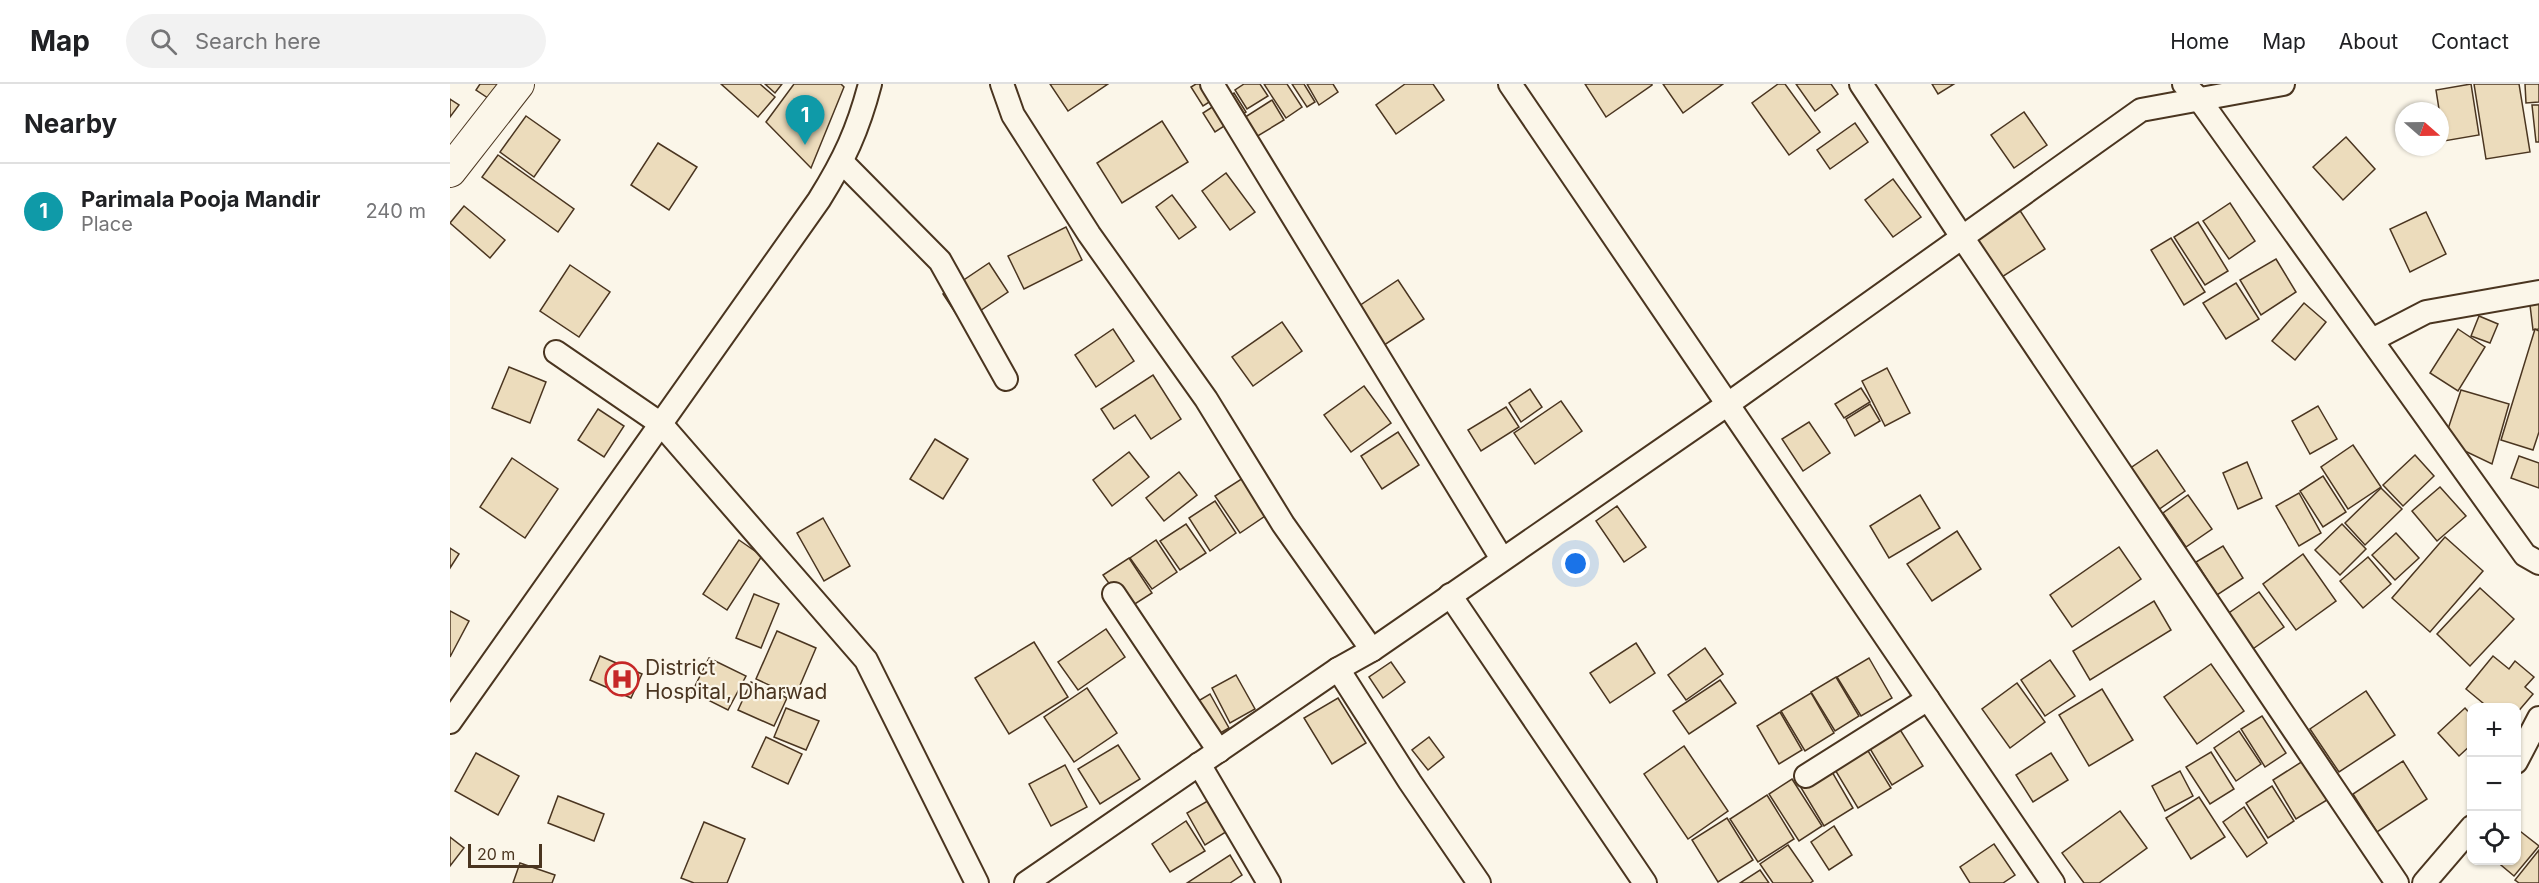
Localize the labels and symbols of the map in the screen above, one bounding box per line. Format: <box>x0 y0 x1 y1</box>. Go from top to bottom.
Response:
pin: 1 <box>786 95 824 145</box>
north arrow <box>2395 102 2449 156</box>
your location <box>1561 549 1590 578</box>
place label: District Hospital, Dharwad <box>645 655 827 704</box>
hospital icon: District Hospital, Dharwad <box>604 661 640 697</box>
scale bar <box>468 841 542 868</box>

